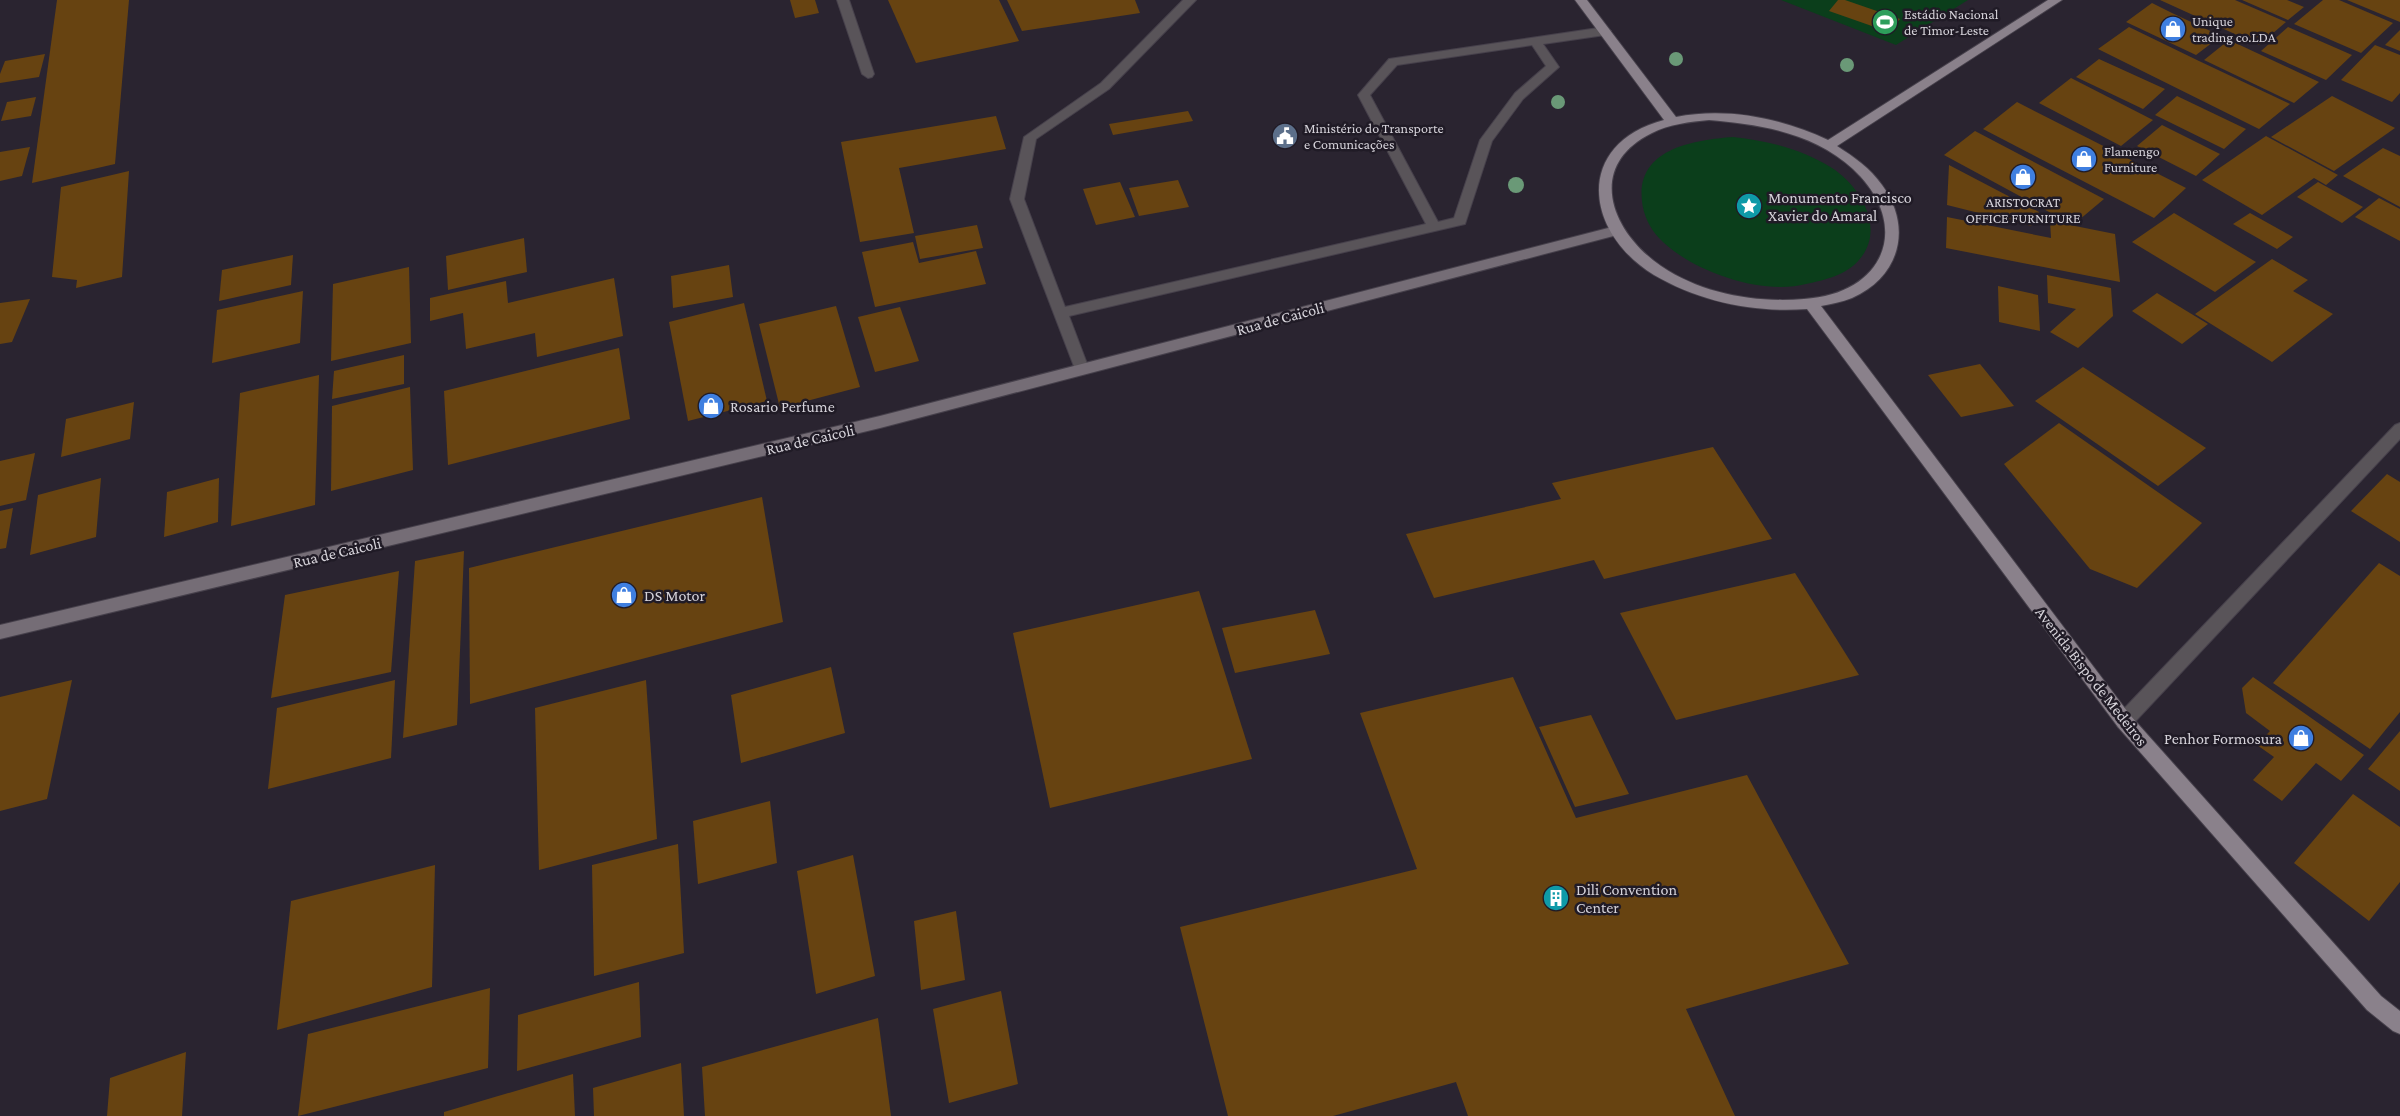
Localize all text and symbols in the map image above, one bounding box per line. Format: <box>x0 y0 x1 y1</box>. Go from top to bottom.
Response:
place label: Estádio Nacional de Timor-Leste <box>1904 6 1999 38</box>
sports icon: Estádio Nacional de Timor-Leste <box>1870 7 1900 37</box>
place label: Unique trading co.LDA <box>2192 13 2276 45</box>
shop icon: Unique trading co.LDA <box>2158 14 2188 44</box>
place label: Ministério do Transporte e Comunicações <box>1304 120 1444 152</box>
public building icon: Ministério do Transporte e Comunicações <box>1270 121 1300 151</box>
place label: Flamengo Furniture <box>2104 143 2160 175</box>
shop icon: Flamengo Furniture <box>2069 144 2099 174</box>
shop icon: ARISTOCRAT OFFICE FURNITURE <box>2008 162 2038 192</box>
place label: Monumento Francisco Xavier do Amaral <box>1768 189 1912 224</box>
place icon: Monumento Francisco Xavier do Amaral <box>1734 191 1764 221</box>
place label: ARISTOCRAT OFFICE FURNITURE <box>1965 194 2081 226</box>
street label: Rua de Caicoli <box>1235 299 1326 338</box>
shop icon: Rosario Perfume <box>696 391 726 421</box>
place label: Rosario Perfume <box>730 398 835 415</box>
street label: Rua de Caicoli <box>764 421 856 458</box>
street label: Rua de Caicoli <box>291 534 383 571</box>
shop icon: DS Motor <box>609 580 639 610</box>
place label: DS Motor <box>644 587 705 604</box>
street label: Avenida Bispo de Medeiros <box>2031 604 2151 750</box>
shop icon: Penhor Formosura <box>2286 723 2316 753</box>
place label: Penhor Formosura <box>2164 730 2283 747</box>
place label: Dili Convention Center <box>1576 881 1677 916</box>
building icon: Dili Convention Center <box>1541 883 1571 913</box>

